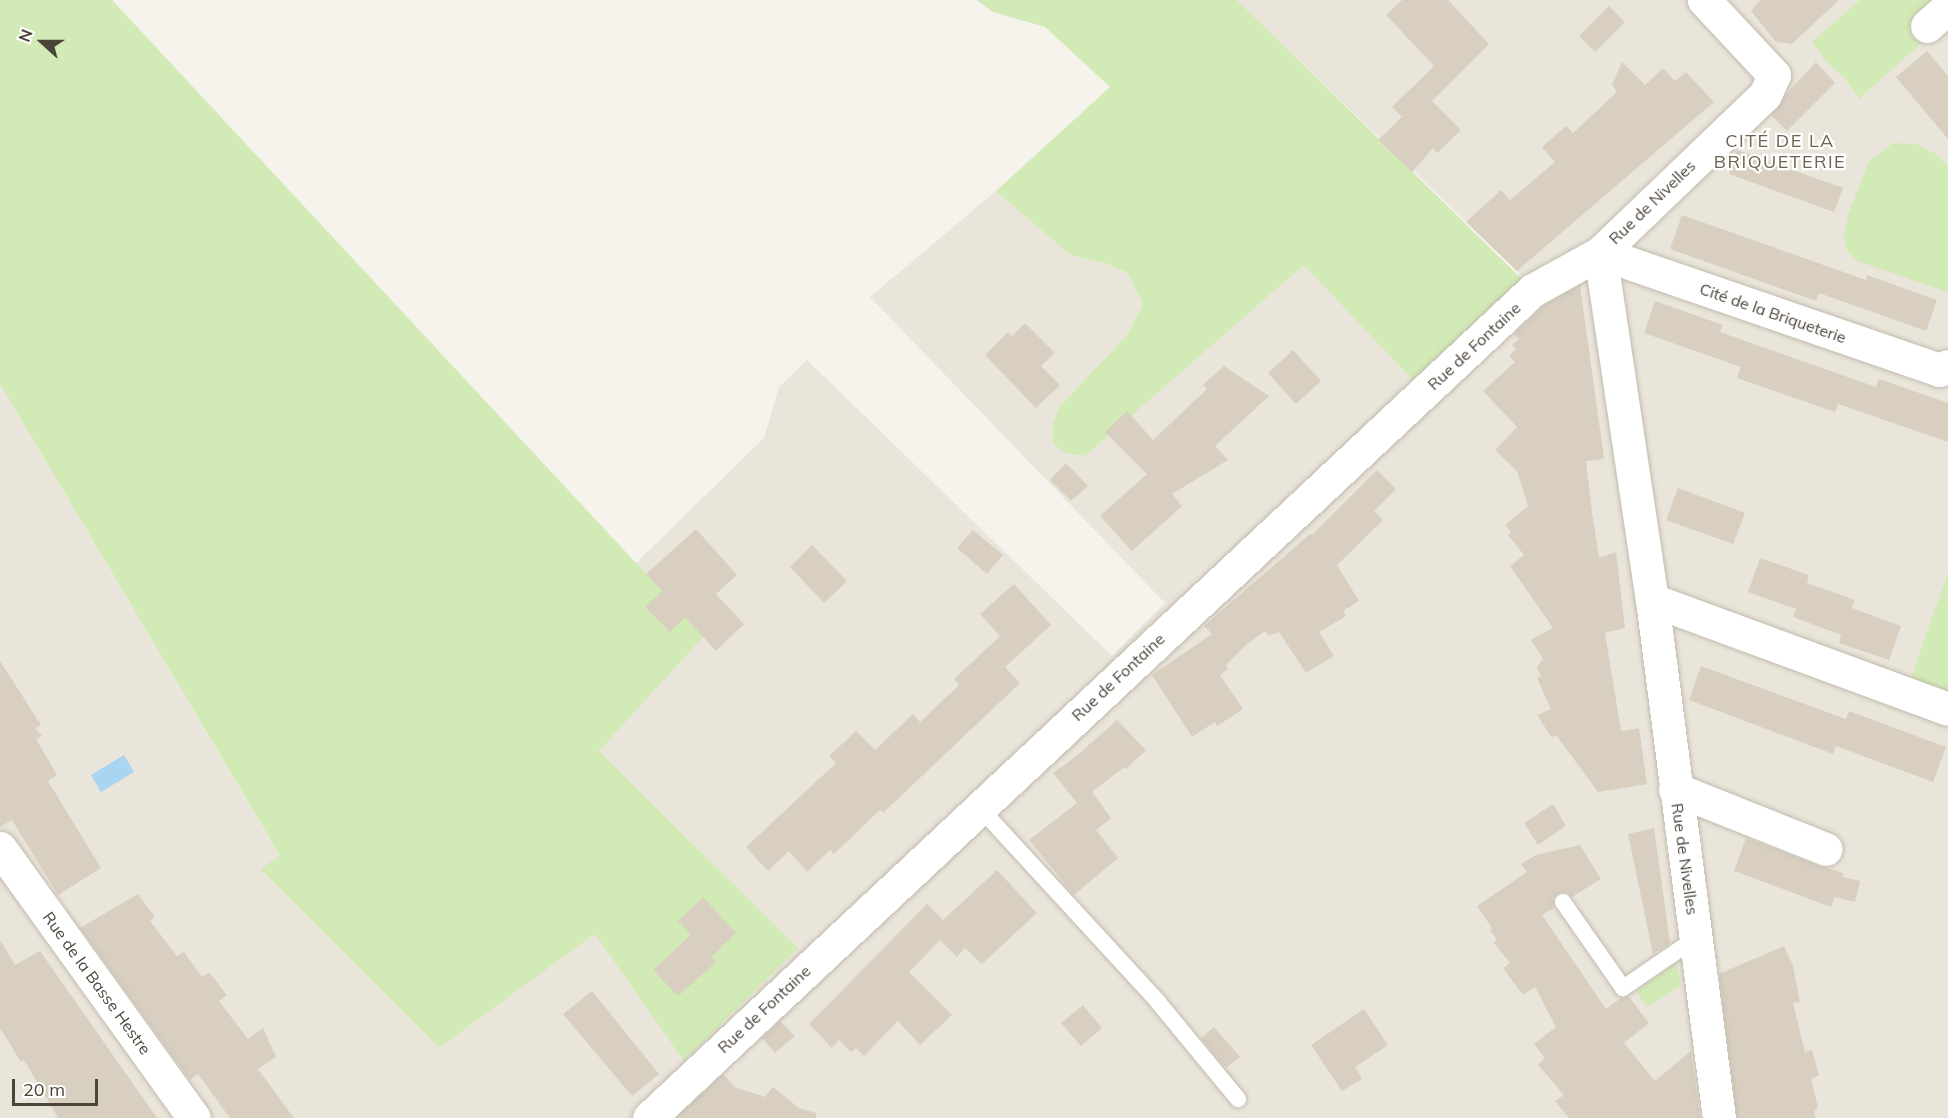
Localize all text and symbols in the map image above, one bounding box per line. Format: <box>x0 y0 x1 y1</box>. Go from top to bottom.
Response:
north arrow <box>12 12 72 72</box>
text: N <box>14 26 37 45</box>
district label: CITÉ DE LA BRIQUETERIE <box>1714 131 1846 174</box>
street label: Rue de Nivelles <box>1605 156 1699 248</box>
street label: Cité de la Briqueterie <box>1697 279 1849 347</box>
street label: Rue de Fontaine <box>1424 298 1524 394</box>
street label: Rue de Fontaine <box>1068 629 1168 725</box>
street label: Rue de Nivelles <box>1668 802 1702 916</box>
street label: Rue de la Basse Hestre <box>39 908 155 1058</box>
street label: Rue de Fontaine <box>714 961 814 1057</box>
scale bar <box>15 1067 100 1105</box>
text: 20 m <box>23 1078 65 1101</box>

